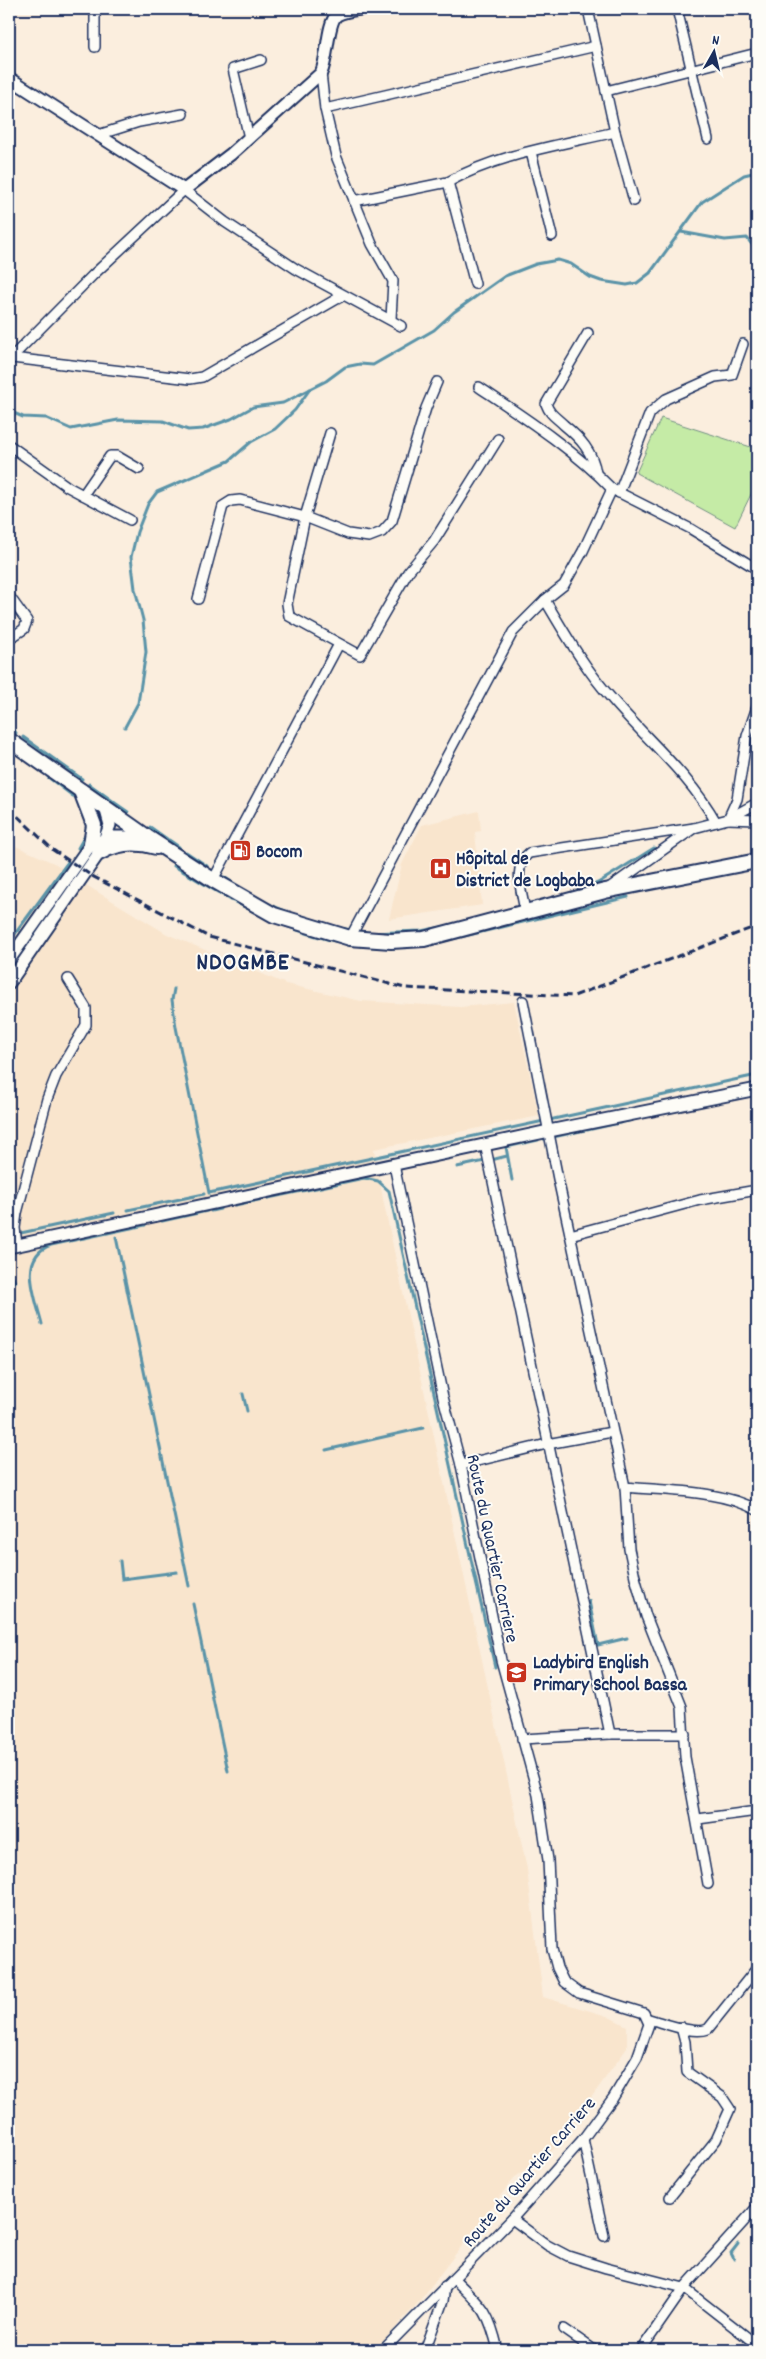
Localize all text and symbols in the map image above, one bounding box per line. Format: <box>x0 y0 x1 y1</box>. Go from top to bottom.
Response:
north arrow <box>688 28 738 78</box>
text: N <box>711 31 720 52</box>
fuel station icon: Bocom <box>228 838 252 862</box>
place label: Bocom <box>256 840 303 867</box>
place label: Hôpital de District de Logbaba <box>456 847 595 896</box>
hospital icon: Hôpital de District de Logbaba <box>428 856 452 880</box>
district label: NDOGMBE <box>196 947 290 981</box>
street label: Route du Quartier Carriere <box>457 1452 524 1646</box>
place label: Ladybird English Primary School Bassa <box>533 1651 688 1700</box>
school or university icon: Ladybird English Primary School Bassa <box>505 1660 529 1684</box>
street label: Route du Quartier Carriere <box>457 2092 604 2255</box>

